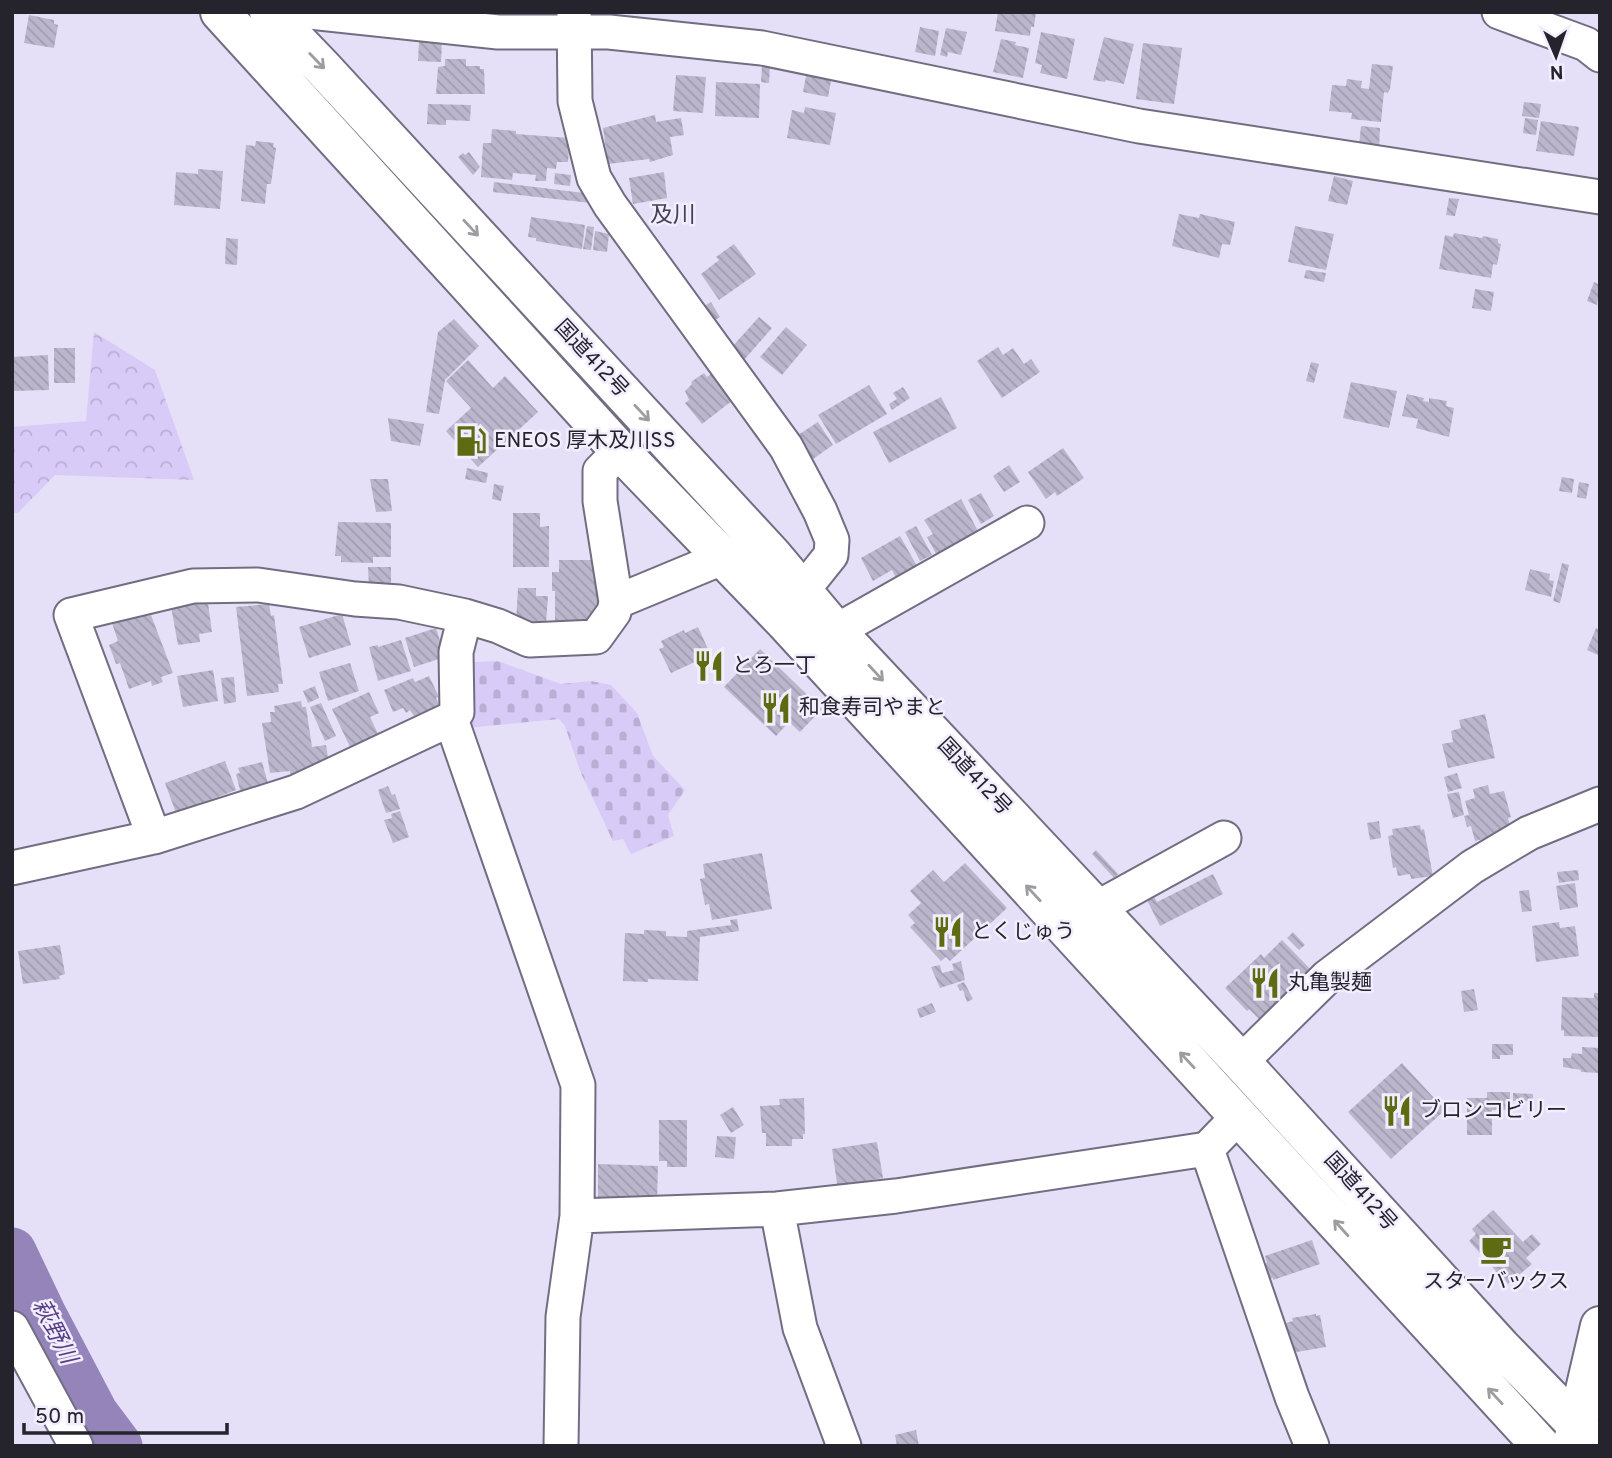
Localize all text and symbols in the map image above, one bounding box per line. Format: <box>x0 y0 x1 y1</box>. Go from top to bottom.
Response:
north arrow <box>1521 21 1591 91</box>
one-way arrow <box>308 52 325 69</box>
text: N <box>1549 59 1564 83</box>
district label: 及川 <box>650 202 696 231</box>
one-way arrow <box>463 219 479 237</box>
street label: 国道412号 <box>548 314 634 404</box>
one-way arrow <box>634 404 650 422</box>
fuel station icon: ENEOS 厚木及川SS <box>454 424 488 458</box>
place label: ENEOS 厚木及川SS <box>494 428 675 455</box>
restaurant icon: とろ一丁 <box>692 649 726 683</box>
place label: とろ一丁 <box>732 653 816 680</box>
one-way arrow <box>868 664 885 681</box>
restaurant icon: 和食寿司やまと <box>759 691 793 725</box>
place label: 和食寿司やまと <box>799 695 946 722</box>
street label: 国道412号 <box>931 732 1017 822</box>
one-way arrow <box>1025 885 1042 902</box>
restaurant icon: とくじゅう <box>931 915 965 949</box>
place label: とくじゅう <box>971 919 1075 946</box>
restaurant icon: 丸亀製麺 <box>1248 966 1282 1000</box>
place label: 丸亀製麺 <box>1288 970 1372 997</box>
one-way arrow <box>1179 1052 1196 1069</box>
restaurant icon: ブロンコビリー <box>1380 1094 1414 1128</box>
place label: ブロンコビリー <box>1420 1098 1567 1125</box>
street label: 国道412号 <box>1318 1147 1402 1237</box>
one-way arrow <box>1333 1219 1349 1237</box>
cafe icon: スターバックス <box>1479 1232 1513 1266</box>
place label: スターバックス <box>1423 1269 1569 1296</box>
water label: 萩野川 <box>24 1295 83 1372</box>
one-way arrow <box>1487 1387 1503 1405</box>
scale bar <box>24 1392 228 1436</box>
text: 50 m <box>35 1404 84 1431</box>

